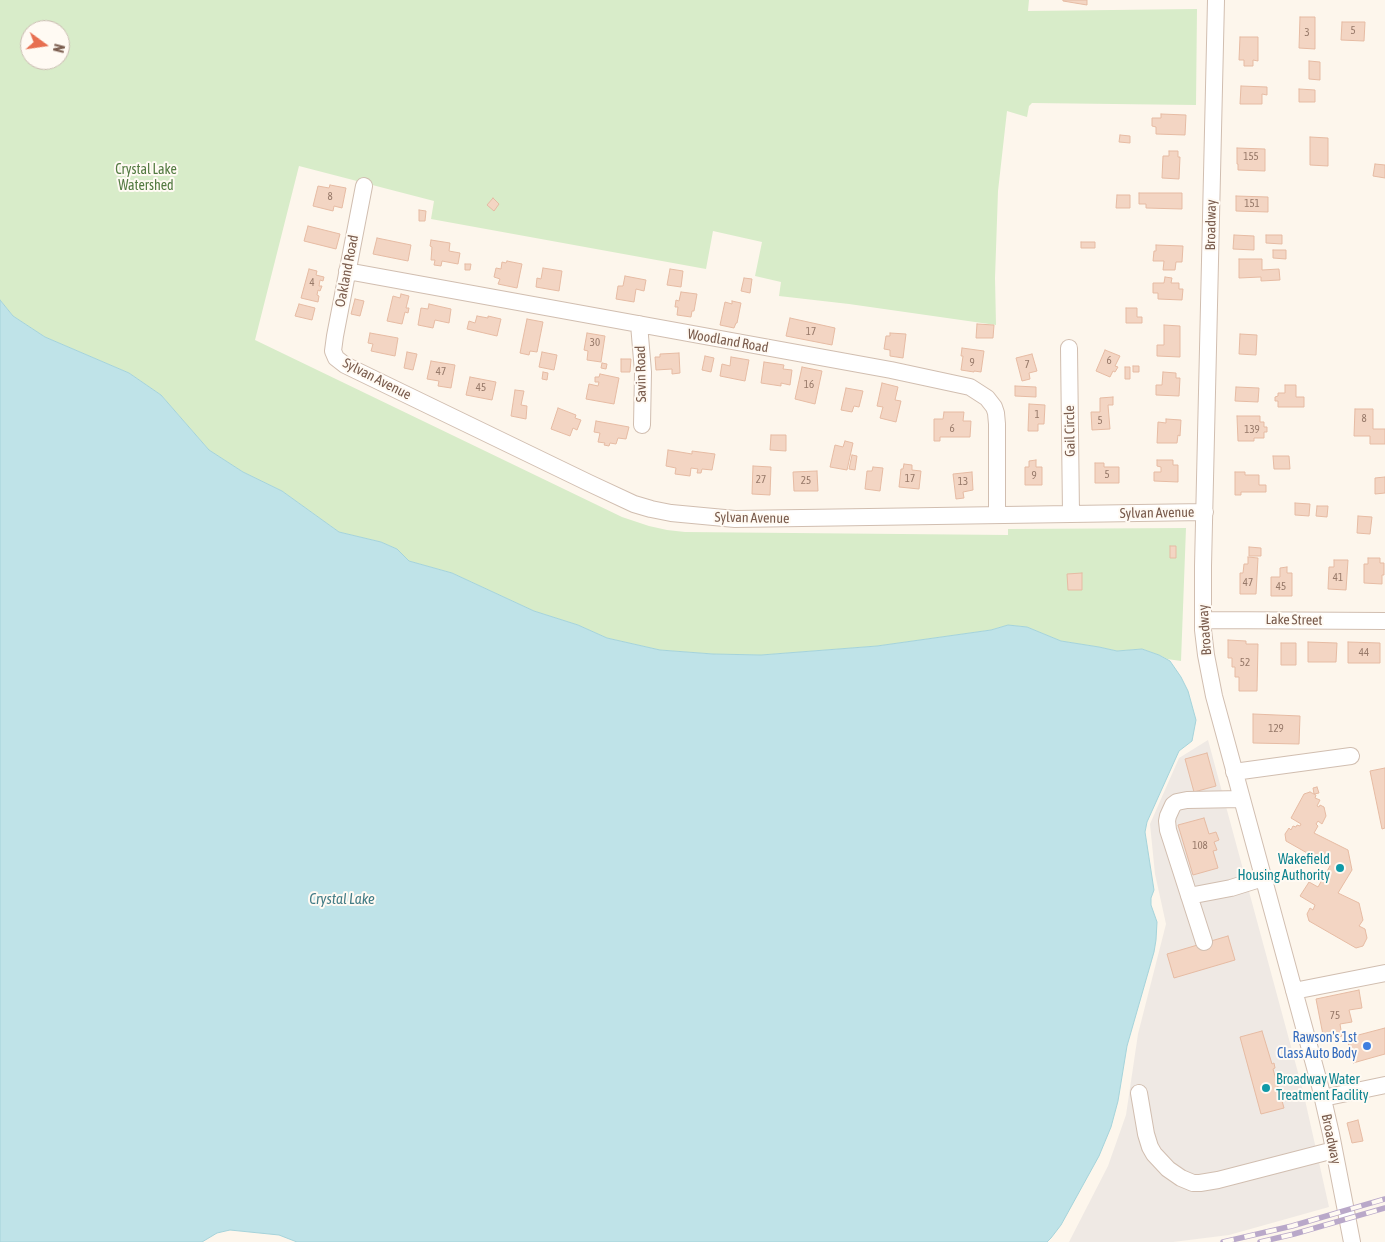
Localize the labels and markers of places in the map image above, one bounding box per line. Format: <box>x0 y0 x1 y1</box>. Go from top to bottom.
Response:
place label: Wakefield Housing Authority <box>1237 852 1330 884</box>
marker: Wakefield Housing Authority <box>1334 862 1346 874</box>
place label: Rawson's 1st Class Auto Body <box>1277 1030 1357 1062</box>
marker: Rawson's 1st Class Auto Body <box>1361 1040 1373 1052</box>
place label: Broadway Water Treatment Facility <box>1276 1072 1369 1104</box>
marker: Broadway Water Treatment Facility <box>1260 1082 1272 1094</box>

